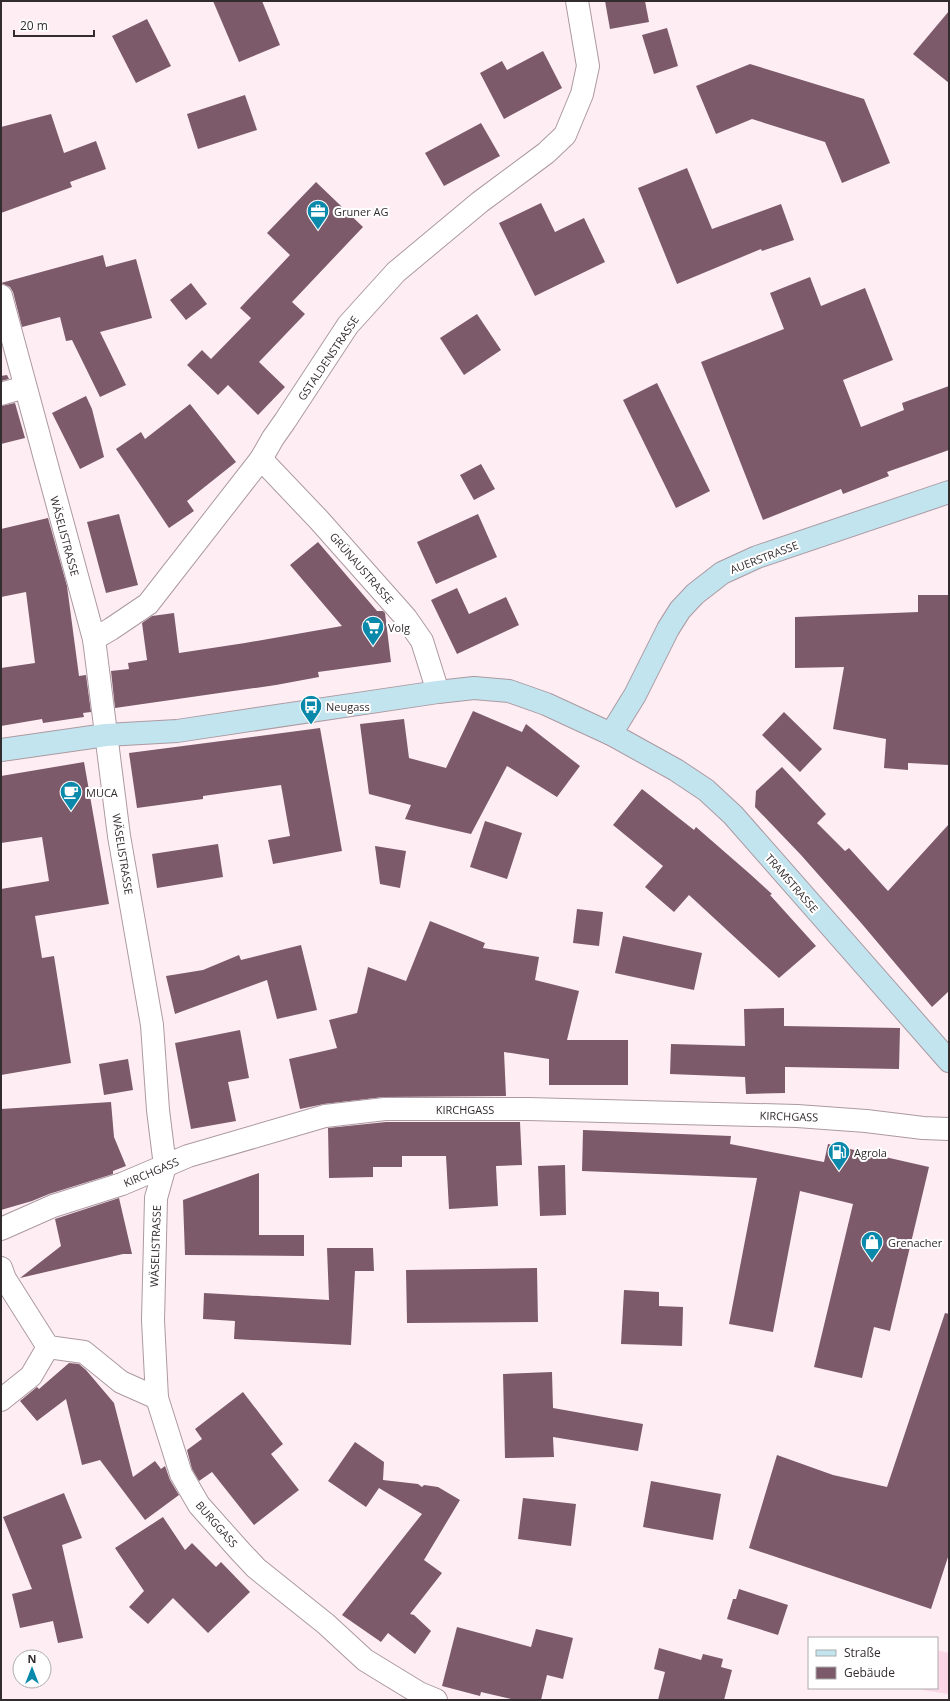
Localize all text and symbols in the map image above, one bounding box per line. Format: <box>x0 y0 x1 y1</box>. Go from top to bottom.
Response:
scale bar <box>14 12 94 38</box>
text: 20 m <box>20 17 48 34</box>
office icon: Gruner AG <box>305 198 331 231</box>
place label: Gruner AG <box>334 204 388 219</box>
street label: GSTALDENSTRASSE <box>294 313 362 403</box>
street label: WÄSELISTRASSE <box>47 494 83 578</box>
street label: GRÜNAUSTRASSE <box>327 529 397 607</box>
street label: AUERSTRASSE <box>728 537 800 577</box>
supermarket icon: Volg <box>360 614 386 647</box>
place label: Volg <box>388 620 410 635</box>
bus stop icon: Neugass <box>298 693 324 726</box>
place label: Neugass <box>326 699 370 714</box>
cafe icon: MUCA <box>58 779 84 812</box>
place label: MUCA <box>86 785 118 800</box>
street label: WÄSELISTRASSE <box>109 812 137 896</box>
street label: TRAMSTRASSE <box>762 850 822 916</box>
street label: KIRCHGASS <box>436 1102 494 1117</box>
street label: KIRCHGASS <box>759 1107 819 1125</box>
fuel station icon: Agrola <box>826 1139 852 1172</box>
place label: Agrola <box>854 1145 887 1160</box>
street label: KIRCHGASS <box>121 1154 181 1190</box>
street label: WÄSELISTRASSE <box>146 1205 164 1287</box>
shop icon: Grenacher <box>859 1229 885 1262</box>
place label: Grenacher <box>888 1235 943 1250</box>
street label: BURGGASS <box>193 1498 241 1550</box>
legend <box>808 1637 938 1689</box>
text: Straße <box>844 1644 881 1661</box>
north arrow <box>12 1649 52 1689</box>
text: N <box>28 1651 36 1666</box>
text: Gebäude <box>844 1664 895 1681</box>

